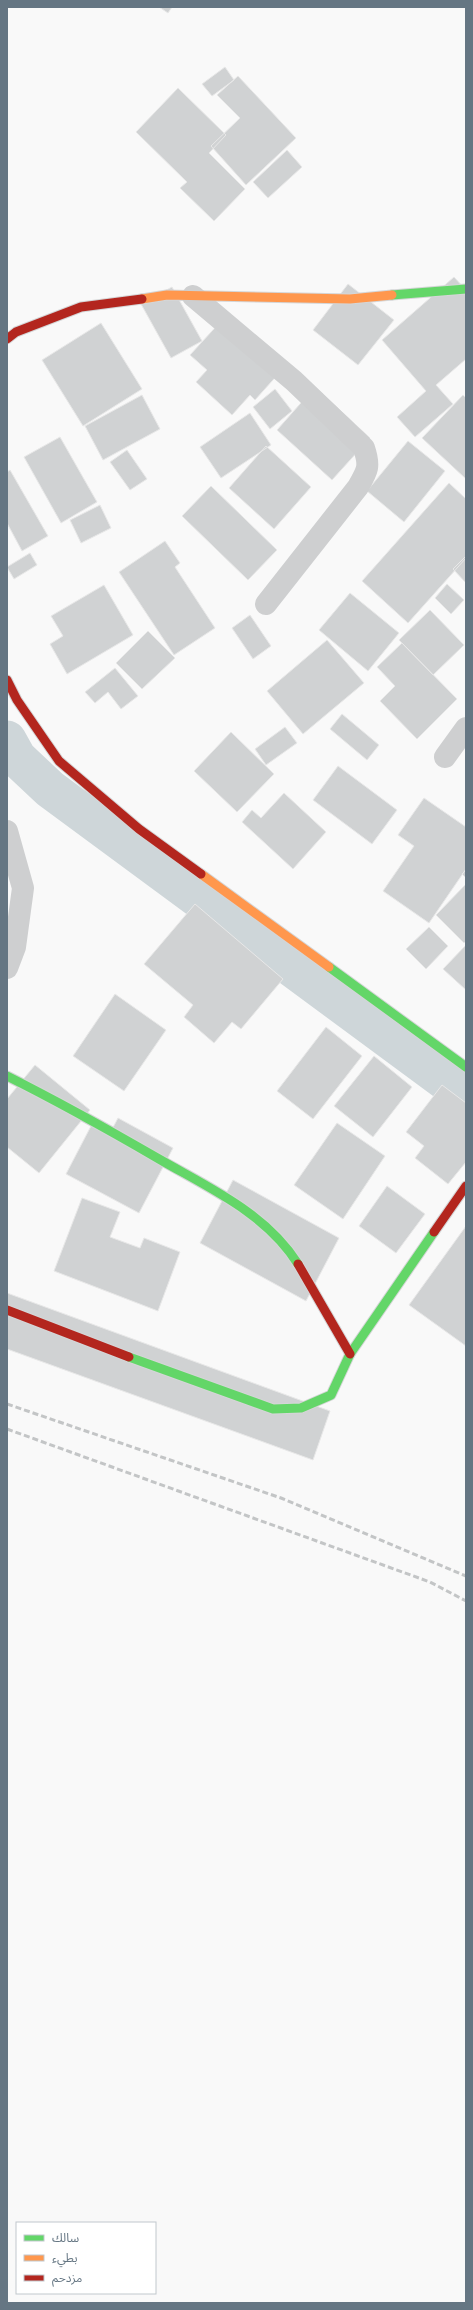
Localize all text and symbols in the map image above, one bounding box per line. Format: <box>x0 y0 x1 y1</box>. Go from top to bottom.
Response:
legend <box>16 2222 156 2294</box>
text: سالك <box>52 2230 79 2245</box>
text: بطيء <box>52 2250 78 2268</box>
text: مزدحم <box>52 2270 82 2287</box>

